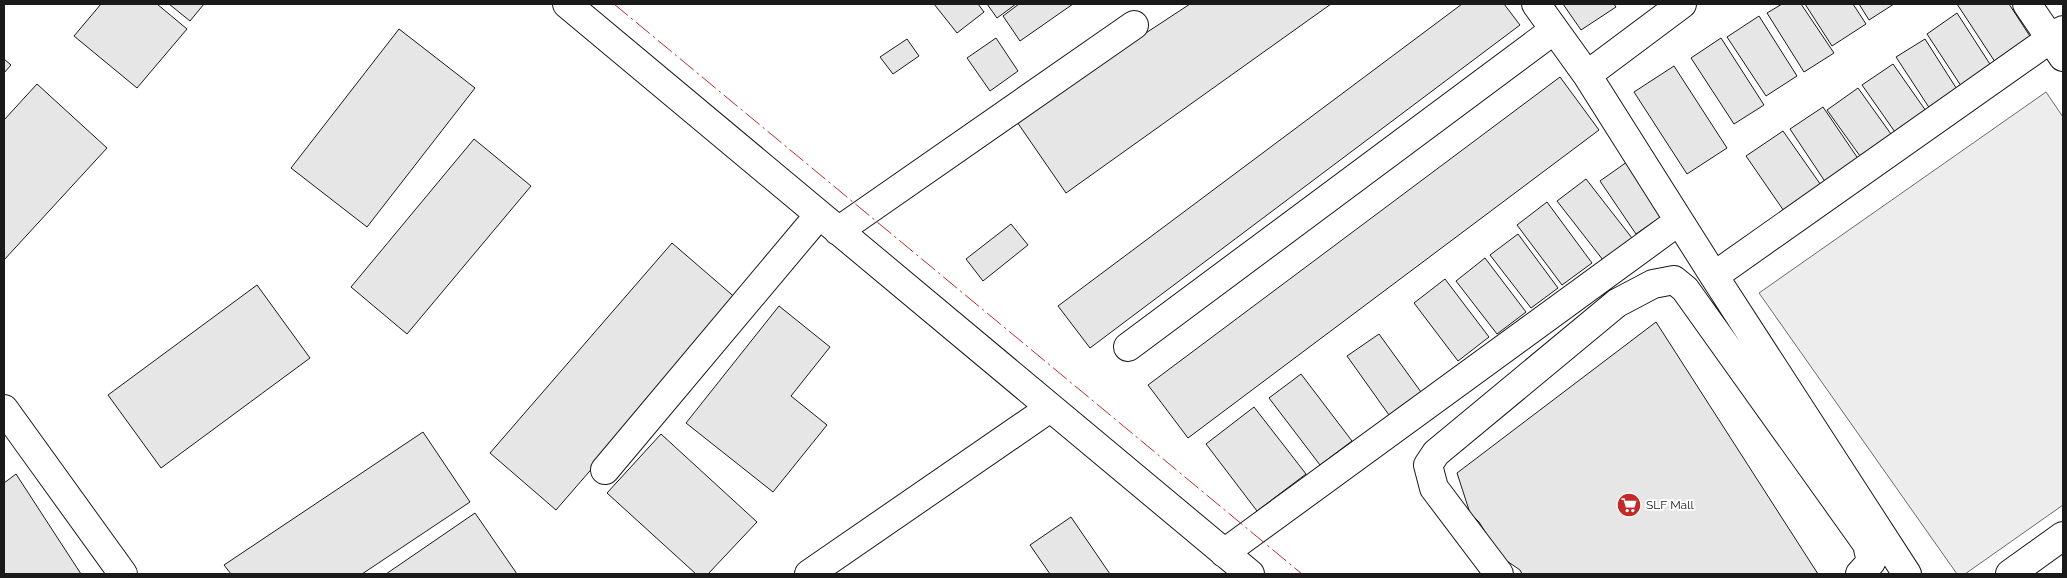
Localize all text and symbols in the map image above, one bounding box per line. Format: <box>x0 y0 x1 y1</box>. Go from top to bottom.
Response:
supermarket icon: SLF Mall <box>1616 492 1642 518</box>
place label: SLF Mall <box>1646 498 1694 512</box>

